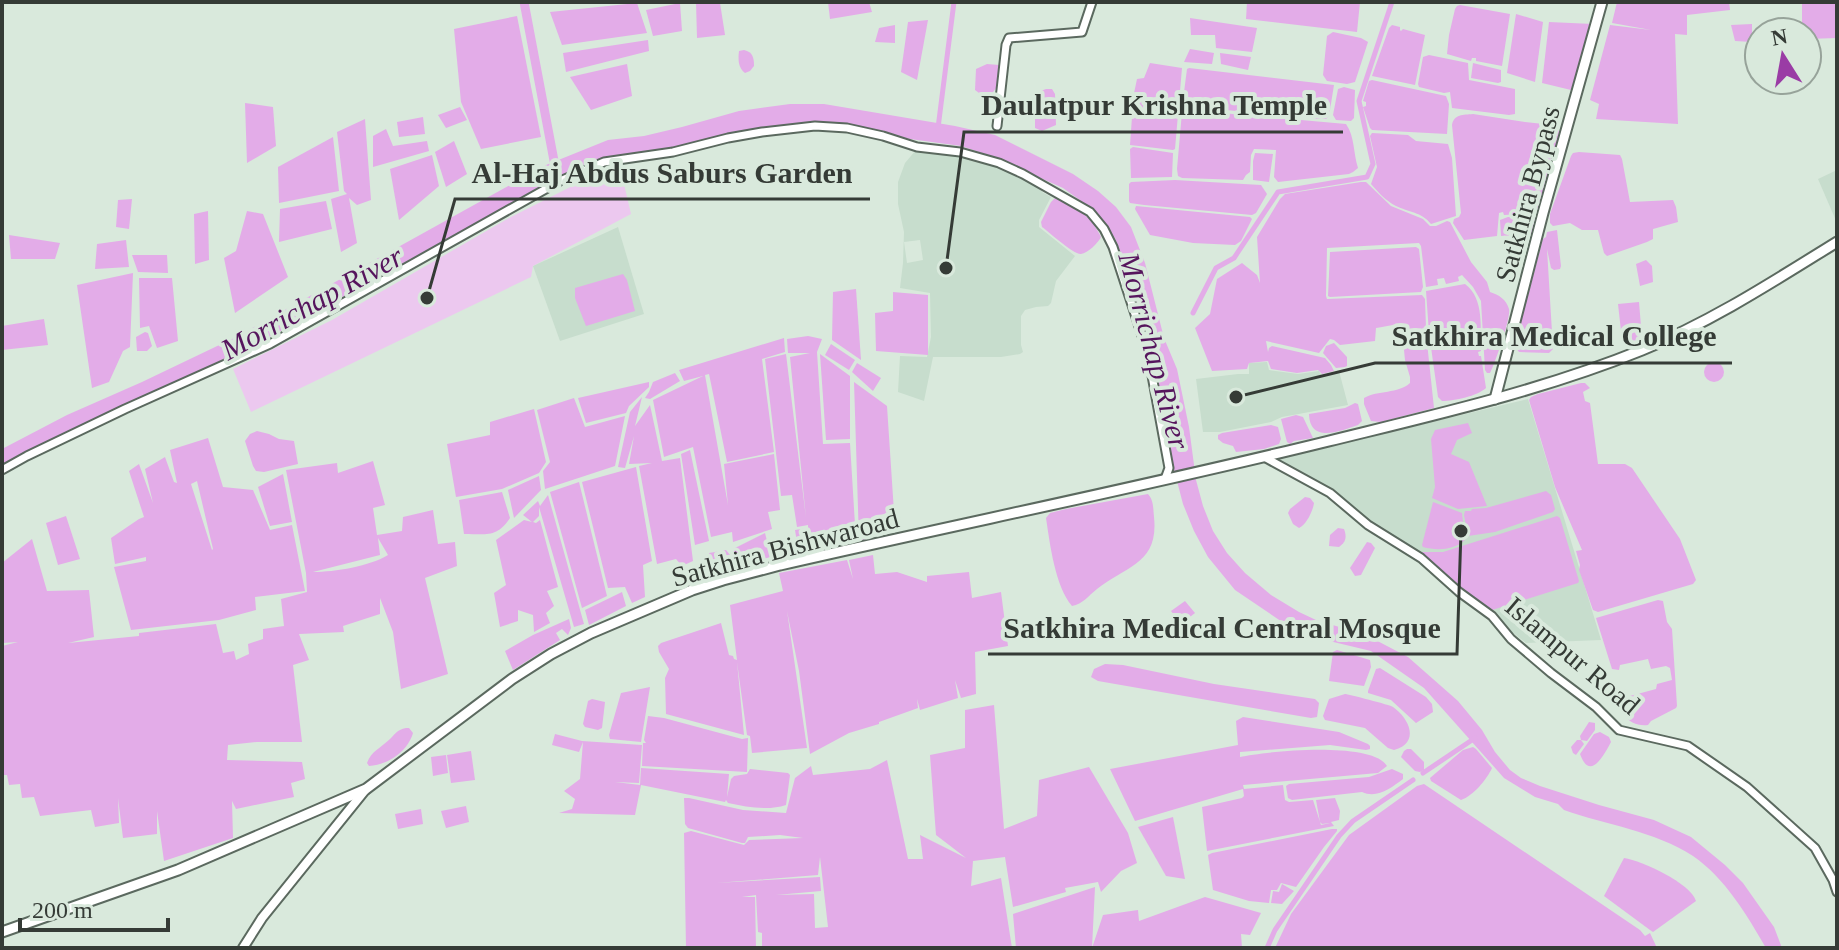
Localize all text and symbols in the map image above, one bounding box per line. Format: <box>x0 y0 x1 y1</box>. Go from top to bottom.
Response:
north arrow <box>1743 16 1823 96</box>
text: N <box>1769 23 1790 51</box>
callout: Daulatpur Krishna Temple <box>964 78 1343 132</box>
text: Daulatpur Krishna Temple <box>981 88 1327 121</box>
street label: Satkhira Bypass <box>1489 103 1566 286</box>
callout: Al-Haj Abdus Saburs Garden <box>455 145 870 199</box>
text: Al-Haj Abdus Saburs Garden <box>472 156 853 189</box>
water label: Morrichap River <box>214 239 409 367</box>
water label: Morrichap River <box>1112 248 1197 453</box>
callout: Satkhira Medical College <box>1375 309 1732 363</box>
text: Satkhira Medical College <box>1392 319 1716 352</box>
street label: Satkhira Bishwaroad <box>668 502 902 593</box>
street label: Islampur Road <box>1499 590 1646 720</box>
callout: Satkhira Medical Central Mosque <box>988 600 1457 654</box>
text: Satkhira Medical Central Mosque <box>1003 611 1441 644</box>
scale bar <box>20 882 168 932</box>
text: 200 m <box>32 897 93 923</box>

